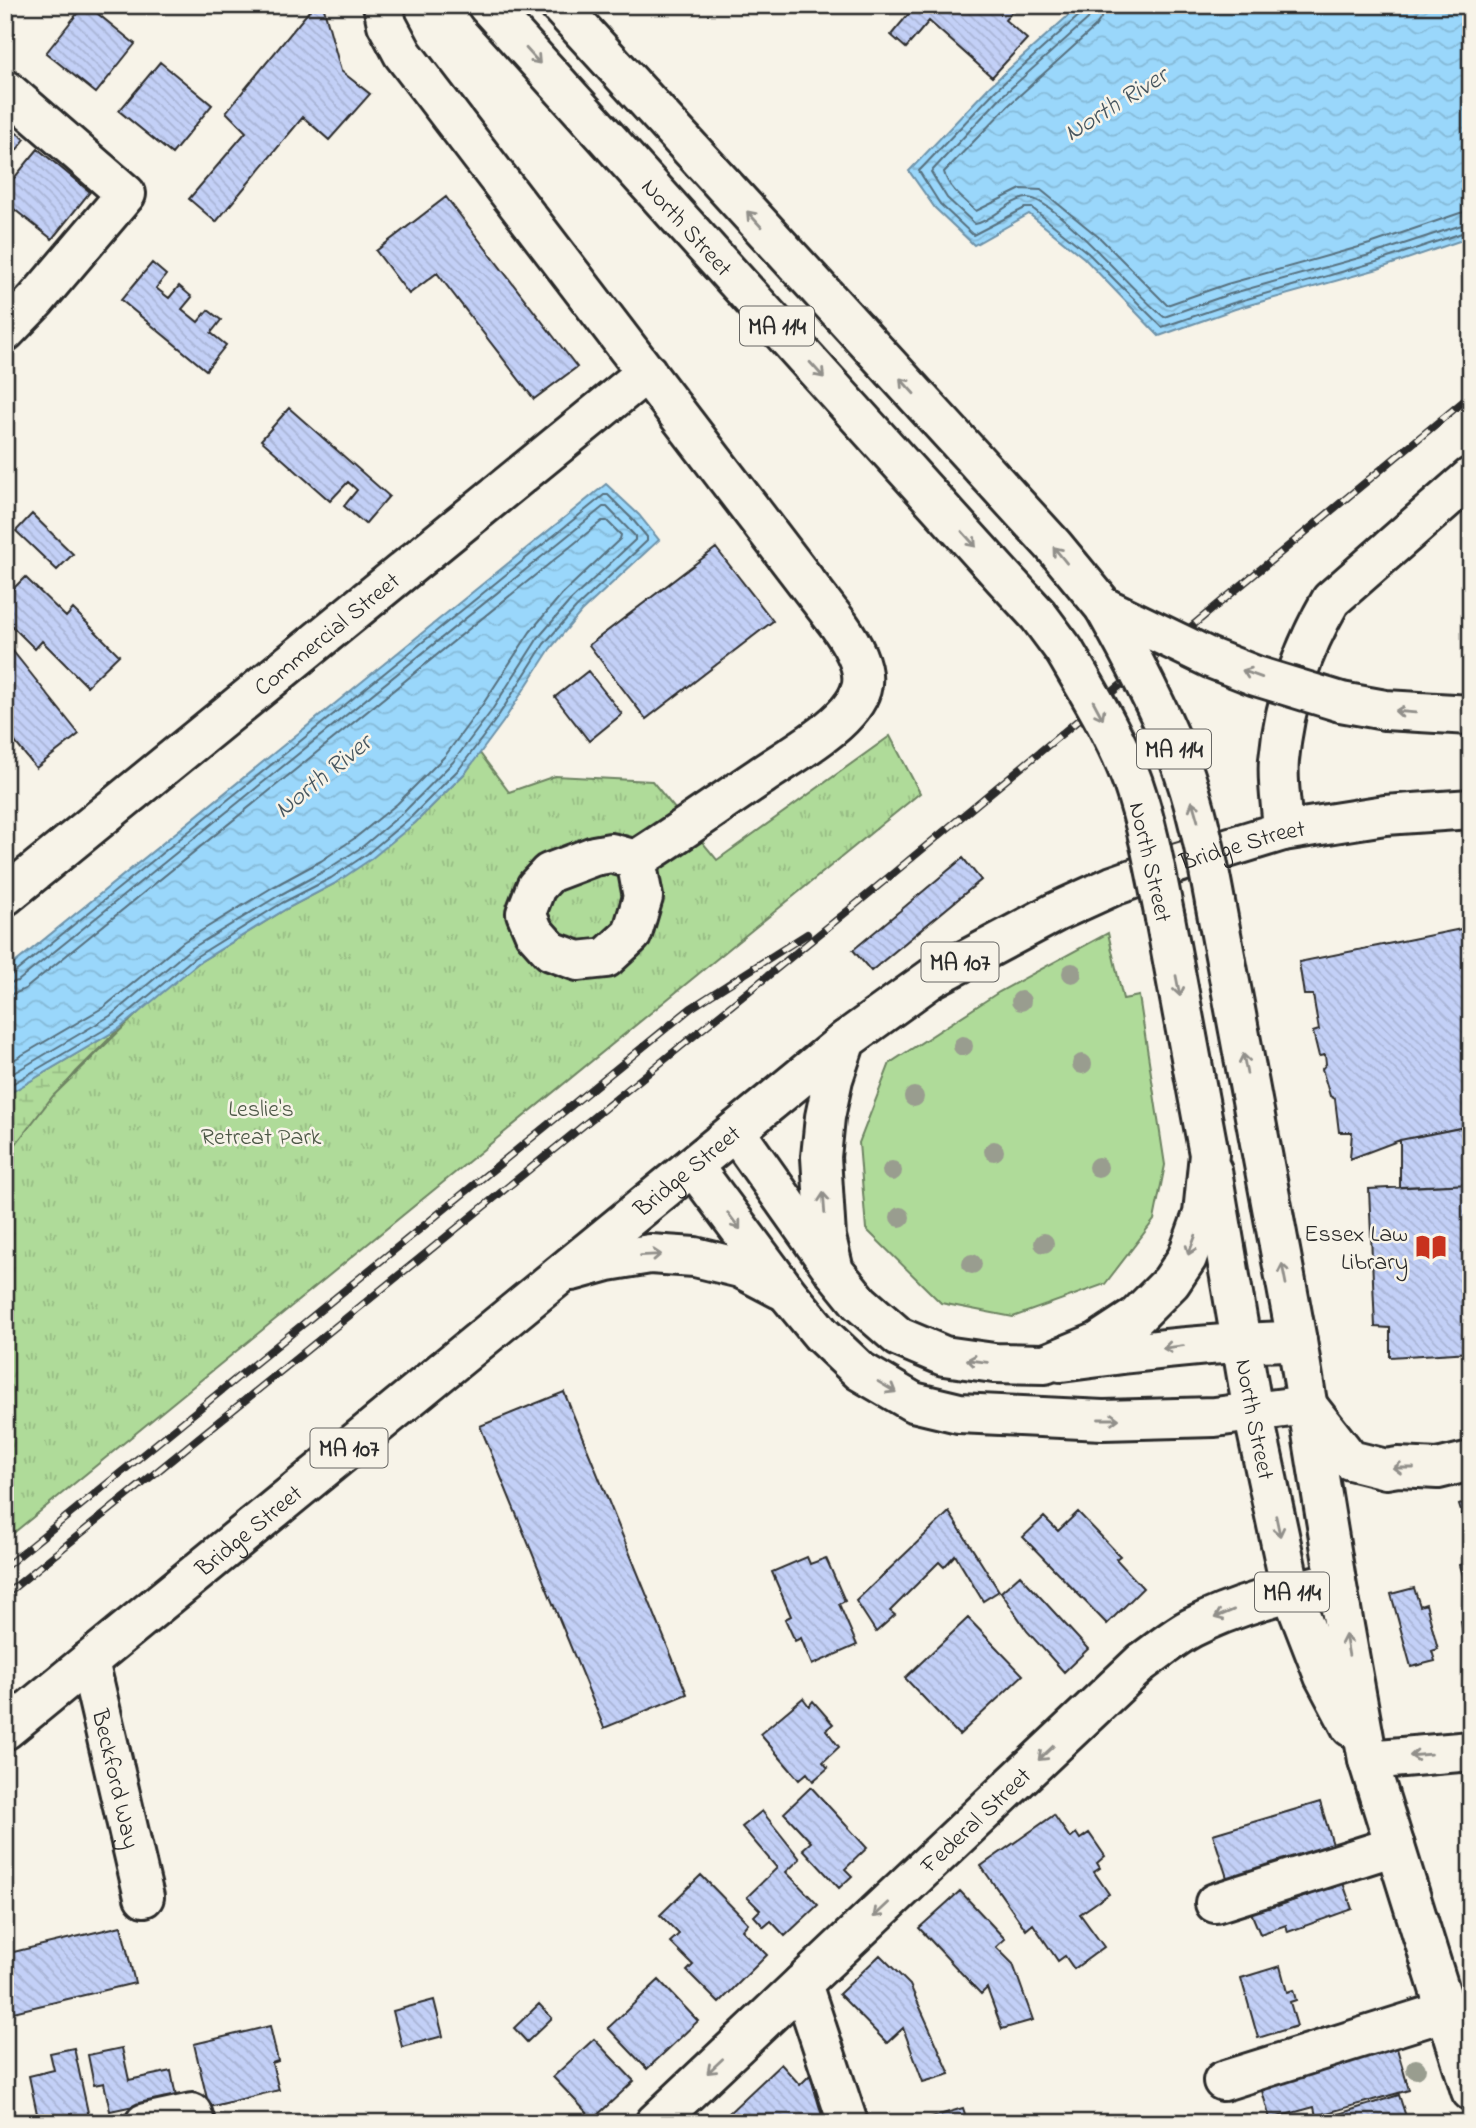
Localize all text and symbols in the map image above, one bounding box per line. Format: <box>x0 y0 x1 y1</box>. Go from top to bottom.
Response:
one-way arrow <box>524 47 541 64</box>
water label: North River <box>1057 57 1178 152</box>
street label: North Street <box>632 172 739 286</box>
one-way arrow <box>746 210 762 228</box>
road number: MA 114 <box>740 306 814 346</box>
one-way arrow <box>808 361 825 378</box>
one-way arrow <box>899 378 916 395</box>
one-way arrow <box>961 530 977 548</box>
one-way arrow <box>1053 546 1068 564</box>
street label: Commercial Street <box>247 565 409 706</box>
one-way arrow <box>1242 667 1264 679</box>
one-way arrow <box>1091 699 1105 719</box>
one-way arrow <box>1395 705 1417 718</box>
water label: North River <box>267 724 383 829</box>
road number: MA 114 <box>1137 730 1211 768</box>
street label: North Street <box>1118 799 1179 926</box>
one-way arrow <box>1187 801 1200 823</box>
street label: Bridge Street <box>1175 813 1308 882</box>
road number: MA 107 <box>922 942 998 981</box>
one-way arrow <box>1171 974 1185 997</box>
one-way arrow <box>1237 1053 1251 1076</box>
park label: Leslie's Retreat Park <box>201 1093 322 1156</box>
street label: Bridge Street <box>626 1118 750 1228</box>
one-way arrow <box>817 1192 830 1215</box>
one-way arrow <box>727 1211 741 1230</box>
place label: Essex Law Library <box>1304 1218 1408 1282</box>
library icon: Essex Law Library <box>1414 1230 1448 1264</box>
one-way arrow <box>1185 1233 1197 1255</box>
one-way arrow <box>639 1249 662 1262</box>
one-way arrow <box>1277 1263 1290 1286</box>
one-way arrow <box>1162 1341 1185 1354</box>
one-way arrow <box>966 1354 989 1367</box>
street label: North Street <box>1224 1357 1282 1483</box>
one-way arrow <box>876 1380 896 1394</box>
one-way arrow <box>1097 1413 1120 1426</box>
road number: MA 107 <box>310 1428 388 1468</box>
one-way arrow <box>1392 1461 1415 1475</box>
street label: Bridge Street <box>188 1478 311 1587</box>
one-way arrow <box>1271 1514 1285 1537</box>
road number: MA 114 <box>1255 1572 1329 1611</box>
one-way arrow <box>1213 1608 1235 1621</box>
one-way arrow <box>1340 1634 1353 1656</box>
street label: Beckford Way <box>81 1705 147 1853</box>
one-way arrow <box>1037 1745 1055 1761</box>
one-way arrow <box>1409 1749 1431 1762</box>
street label: Federal Street <box>913 1760 1040 1884</box>
one-way arrow <box>873 1901 890 1918</box>
one-way arrow <box>707 2057 725 2074</box>

